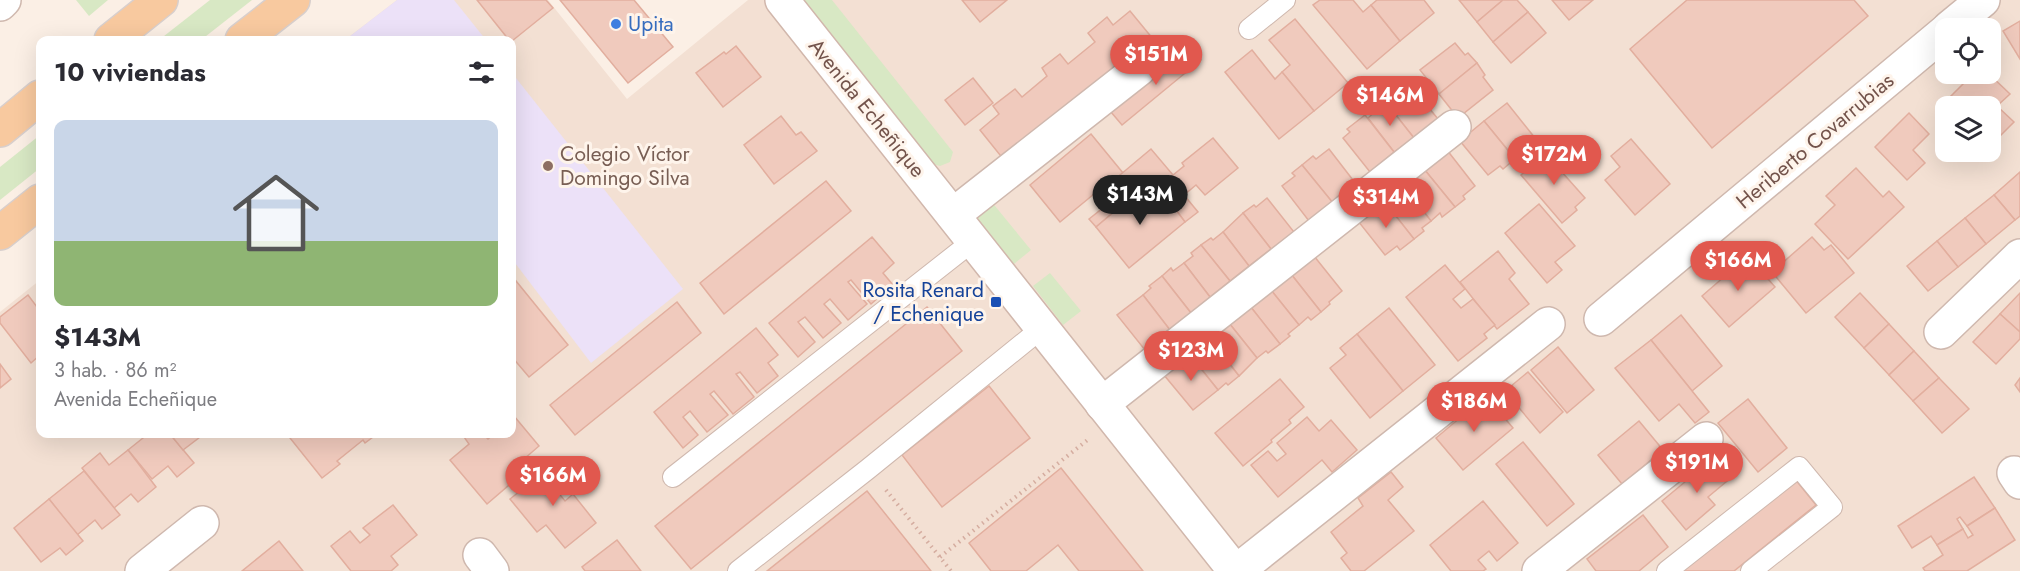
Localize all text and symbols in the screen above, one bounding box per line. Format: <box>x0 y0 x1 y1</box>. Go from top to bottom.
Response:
place label: Upita <box>628 9 674 39</box>
marker: Upita <box>609 17 623 31</box>
map controls <box>1935 18 2001 162</box>
button: locate <box>1935 18 2001 84</box>
street label: Avenida Echeñique <box>801 32 933 184</box>
pin: $151M <box>1114 35 1198 86</box>
text: $151M <box>1124 40 1188 69</box>
text: 10 viviendas <box>54 53 206 91</box>
icon: filters <box>465 56 498 89</box>
street label: Heriberto Covarrubias <box>1730 66 1900 216</box>
pin: $146M <box>1348 76 1432 127</box>
text: $146M <box>1356 81 1424 110</box>
button: layers <box>1935 96 2001 162</box>
pin: $172M <box>1512 135 1596 186</box>
place label: Colegio Víctor Domingo Silva <box>560 139 691 193</box>
text: $172M <box>1521 140 1587 169</box>
icon: home <box>222 159 330 267</box>
marker: Colegio Víctor Domingo Silva <box>541 159 555 173</box>
pin: $143M <box>1098 175 1182 226</box>
pin: $314M <box>1344 178 1428 229</box>
text: $143M <box>1107 180 1173 209</box>
text: $314M <box>1353 183 1419 212</box>
pin: $166M <box>1696 241 1780 292</box>
text: $166M <box>1704 246 1772 275</box>
place label: Rosita Renard / Echenique <box>863 275 984 329</box>
marker: Rosita Renard / Echenique <box>989 295 1003 309</box>
text: $143M <box>54 318 141 356</box>
pin: $123M <box>1149 331 1233 382</box>
text: $123M <box>1158 336 1224 365</box>
text: 3 hab. · 86 m² <box>54 356 176 385</box>
pin: $186M <box>1432 382 1516 433</box>
text: Avenida Echeñique <box>54 385 217 414</box>
text: $186M <box>1441 387 1507 416</box>
pin: $191M <box>1655 443 1739 494</box>
text: $191M <box>1665 448 1729 477</box>
pin: $166M <box>511 456 595 507</box>
text: $166M <box>519 461 587 490</box>

